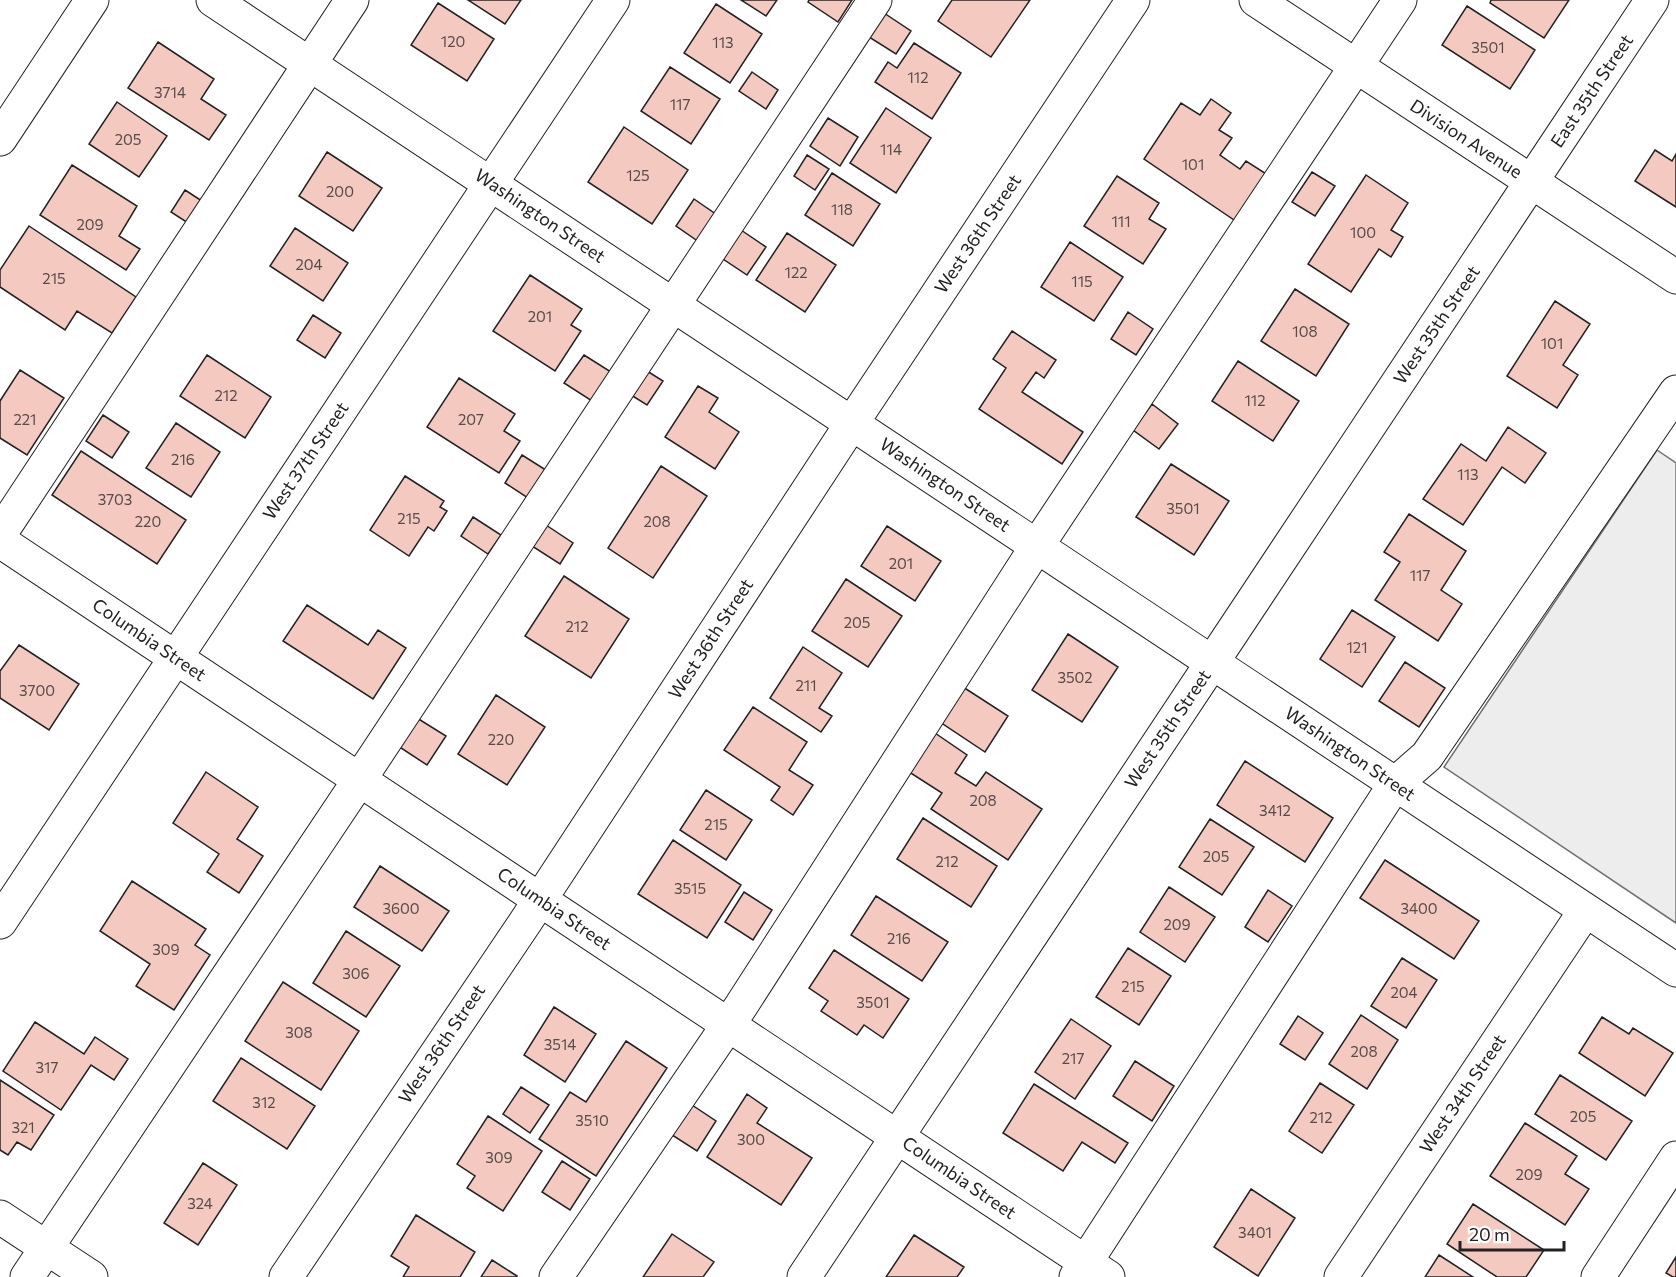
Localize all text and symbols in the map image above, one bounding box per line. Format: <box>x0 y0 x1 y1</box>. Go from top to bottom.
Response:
street label: East 35th Street <box>1545 30 1637 151</box>
house number: 120 <box>441 32 465 50</box>
house number: 113 <box>712 33 734 51</box>
house number: 3501 <box>1471 38 1505 56</box>
house number: 112 <box>907 68 929 86</box>
house number: 3714 <box>154 83 186 101</box>
street label: Division Avenue <box>1406 94 1527 183</box>
house number: 117 <box>670 95 690 113</box>
house number: 205 <box>115 130 141 148</box>
house number: 114 <box>880 140 902 158</box>
house number: 101 <box>1182 155 1204 173</box>
street label: Washington Street <box>471 163 610 267</box>
house number: 125 <box>626 166 650 184</box>
street label: West 36th Street <box>929 170 1025 297</box>
house number: 200 <box>326 182 354 200</box>
house number: 118 <box>831 200 853 218</box>
house number: 111 <box>1111 212 1131 230</box>
house number: 209 <box>76 215 104 233</box>
house number: 100 <box>1350 223 1376 241</box>
house number: 204 <box>295 255 323 273</box>
street label: West 35th Street <box>1388 261 1484 388</box>
house number: 122 <box>784 263 808 281</box>
house number: 215 <box>42 269 66 287</box>
house number: 115 <box>1071 272 1093 290</box>
house number: 201 <box>528 307 552 325</box>
house number: 108 <box>1292 322 1318 340</box>
house number: 101 <box>1541 334 1563 352</box>
house number: 212 <box>214 386 238 404</box>
house number: 112 <box>1244 391 1266 409</box>
street label: West 37th Street <box>258 397 353 523</box>
house number: 221 <box>13 410 37 428</box>
house number: 207 <box>458 410 484 428</box>
street label: Washington Street <box>876 432 1015 536</box>
house number: 216 <box>171 450 195 468</box>
house number: 113 <box>1457 465 1479 483</box>
house number: 3703 <box>98 490 132 508</box>
house number: 3501 <box>1166 499 1200 517</box>
house number: 215 <box>397 509 421 527</box>
house number: 220 <box>135 512 161 530</box>
house number: 208 <box>643 512 671 530</box>
house number: 201 <box>889 554 913 572</box>
house number: 117 <box>1410 566 1430 584</box>
street label: West 36th Street <box>663 574 757 703</box>
street label: Columbia Street <box>89 593 211 685</box>
house number: 205 <box>844 613 870 631</box>
house number: 212 <box>565 617 589 635</box>
house number: 121 <box>1346 638 1368 656</box>
street label: West 35th Street <box>1119 665 1215 792</box>
house number: 3502 <box>1057 668 1093 686</box>
house number: 211 <box>795 676 817 694</box>
house number: 3700 <box>19 681 55 699</box>
street label: Washington Street <box>1281 701 1420 805</box>
house number: 220 <box>488 730 514 748</box>
house number: 208 <box>969 791 997 809</box>
house number: 3412 <box>1259 801 1291 819</box>
house number: 215 <box>704 815 728 833</box>
house number: 205 <box>1203 847 1229 865</box>
house number: 212 <box>935 852 959 870</box>
street label: Columbia Street <box>494 862 616 954</box>
house number: 3515 <box>674 879 706 897</box>
house number: 3600 <box>382 899 420 917</box>
house number: 3400 <box>1400 899 1438 917</box>
house number: 209 <box>1163 915 1191 933</box>
house number: 216 <box>887 929 911 947</box>
house number: 309 <box>152 940 180 958</box>
house number: 306 <box>342 964 370 982</box>
house number: 215 <box>1121 977 1145 995</box>
street label: West 36th Street <box>393 980 489 1107</box>
house number: 204 <box>1390 983 1418 1001</box>
house number: 3501 <box>856 993 890 1011</box>
house number: 308 <box>285 1023 313 1041</box>
street label: West 34th Street <box>1414 1030 1510 1157</box>
house number: 3514 <box>544 1035 576 1053</box>
house number: 208 <box>1350 1042 1378 1060</box>
house number: 217 <box>1062 1049 1084 1067</box>
house number: 317 <box>36 1058 59 1076</box>
house number: 312 <box>252 1093 276 1111</box>
house number: 205 <box>1570 1107 1596 1125</box>
house number: 212 <box>1309 1108 1333 1126</box>
house number: 3510 <box>575 1111 609 1129</box>
house number: 321 <box>11 1118 35 1136</box>
house number: 300 <box>737 1130 765 1148</box>
street label: Columbia Street <box>899 1131 1021 1223</box>
house number: 309 <box>485 1148 513 1166</box>
house number: 209 <box>1515 1165 1543 1183</box>
house number: 324 <box>187 1194 213 1212</box>
scale bar <box>1460 1214 1564 1252</box>
house number: 3401 <box>1238 1223 1272 1241</box>
text: 20 m <box>1469 1223 1510 1245</box>

